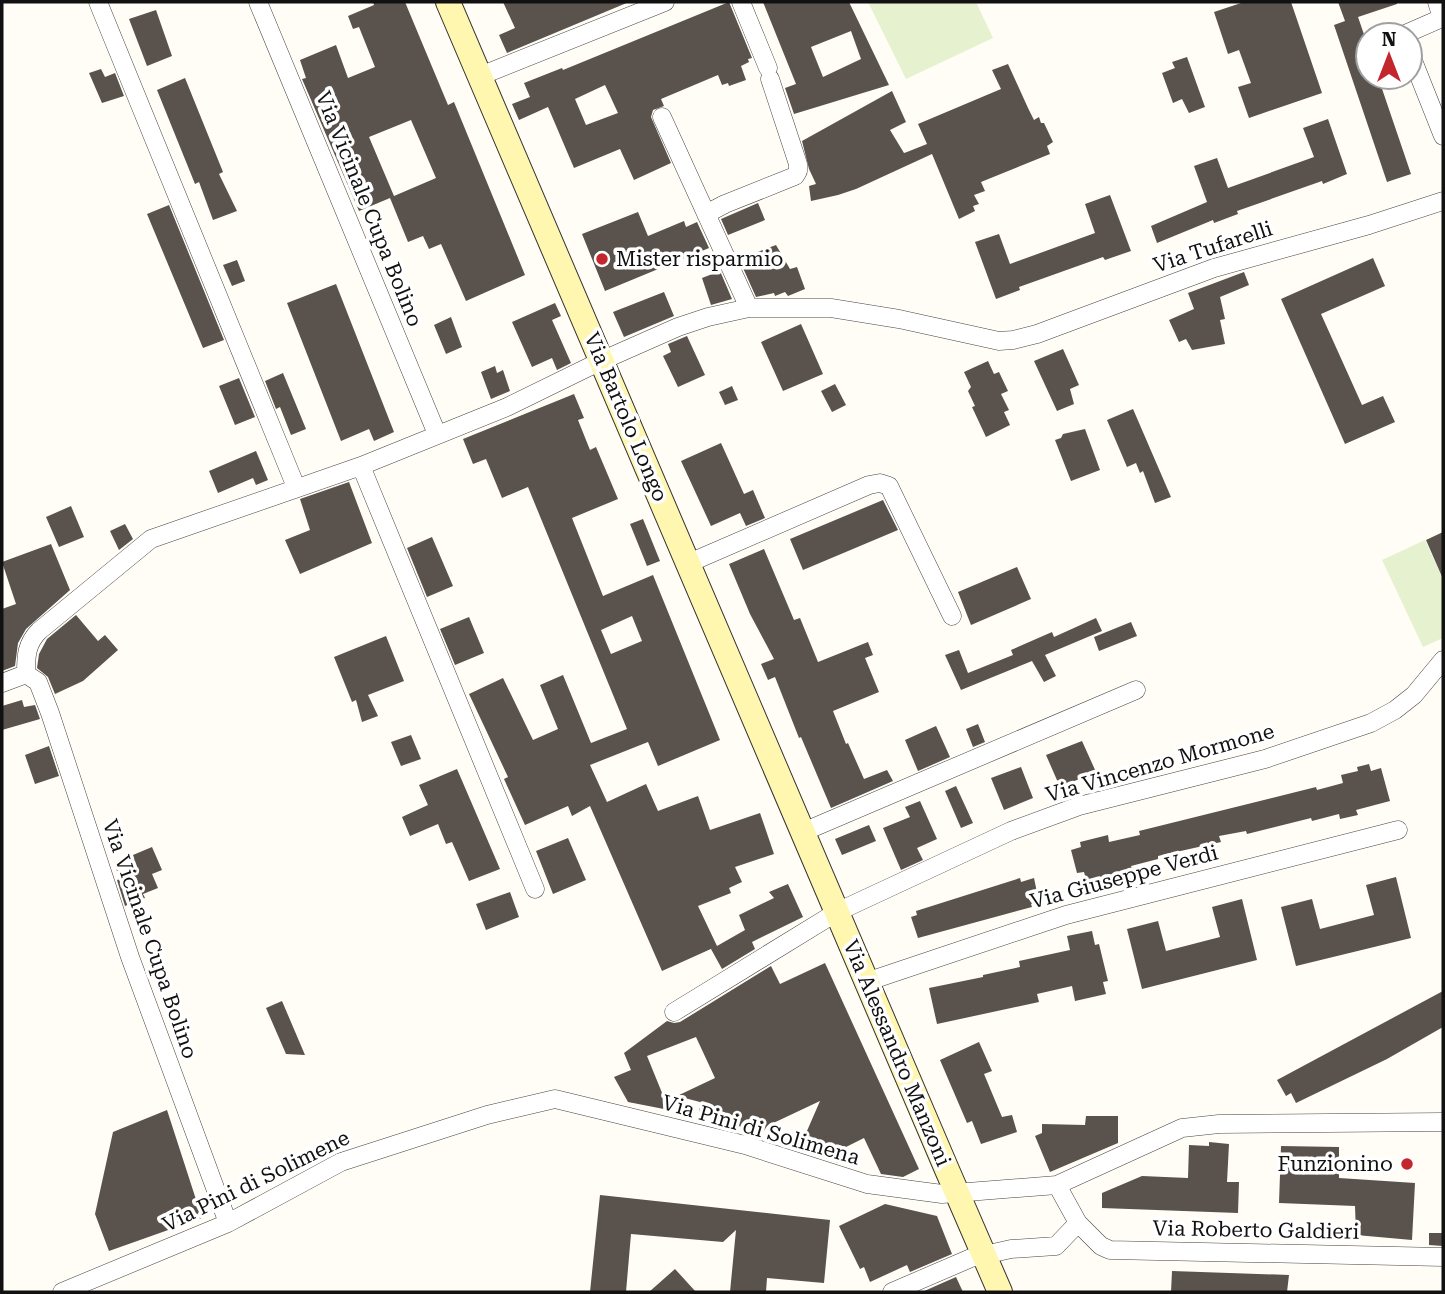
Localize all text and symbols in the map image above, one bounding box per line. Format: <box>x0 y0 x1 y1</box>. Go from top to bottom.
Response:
north arrow <box>1354 21 1424 91</box>
text: N <box>1382 28 1397 51</box>
street label: Via Vicinale Cupa Bolino <box>311 88 427 330</box>
street label: Via Tufarelli <box>1150 216 1276 278</box>
place label: Mister risparmio <box>616 247 783 271</box>
marker: Mister risparmio <box>594 251 610 267</box>
street label: Via Bartolo Longo <box>580 329 672 505</box>
street label: Via Vincenzo Mormone <box>1043 719 1277 807</box>
street label: Via Vicinale Cupa Bolino <box>98 816 202 1062</box>
street label: Via Giuseppe Verdi <box>1027 840 1221 914</box>
street label: Via Alessandro Manzoni <box>838 936 956 1170</box>
street label: Via Pini di Solimena <box>659 1090 863 1170</box>
street label: Via Pini di Solimene <box>159 1125 353 1237</box>
place label: Funzionino <box>1278 1152 1393 1176</box>
marker: Funzionino <box>1399 1156 1415 1172</box>
street label: Via Roberto Galdieri <box>1152 1216 1360 1244</box>

